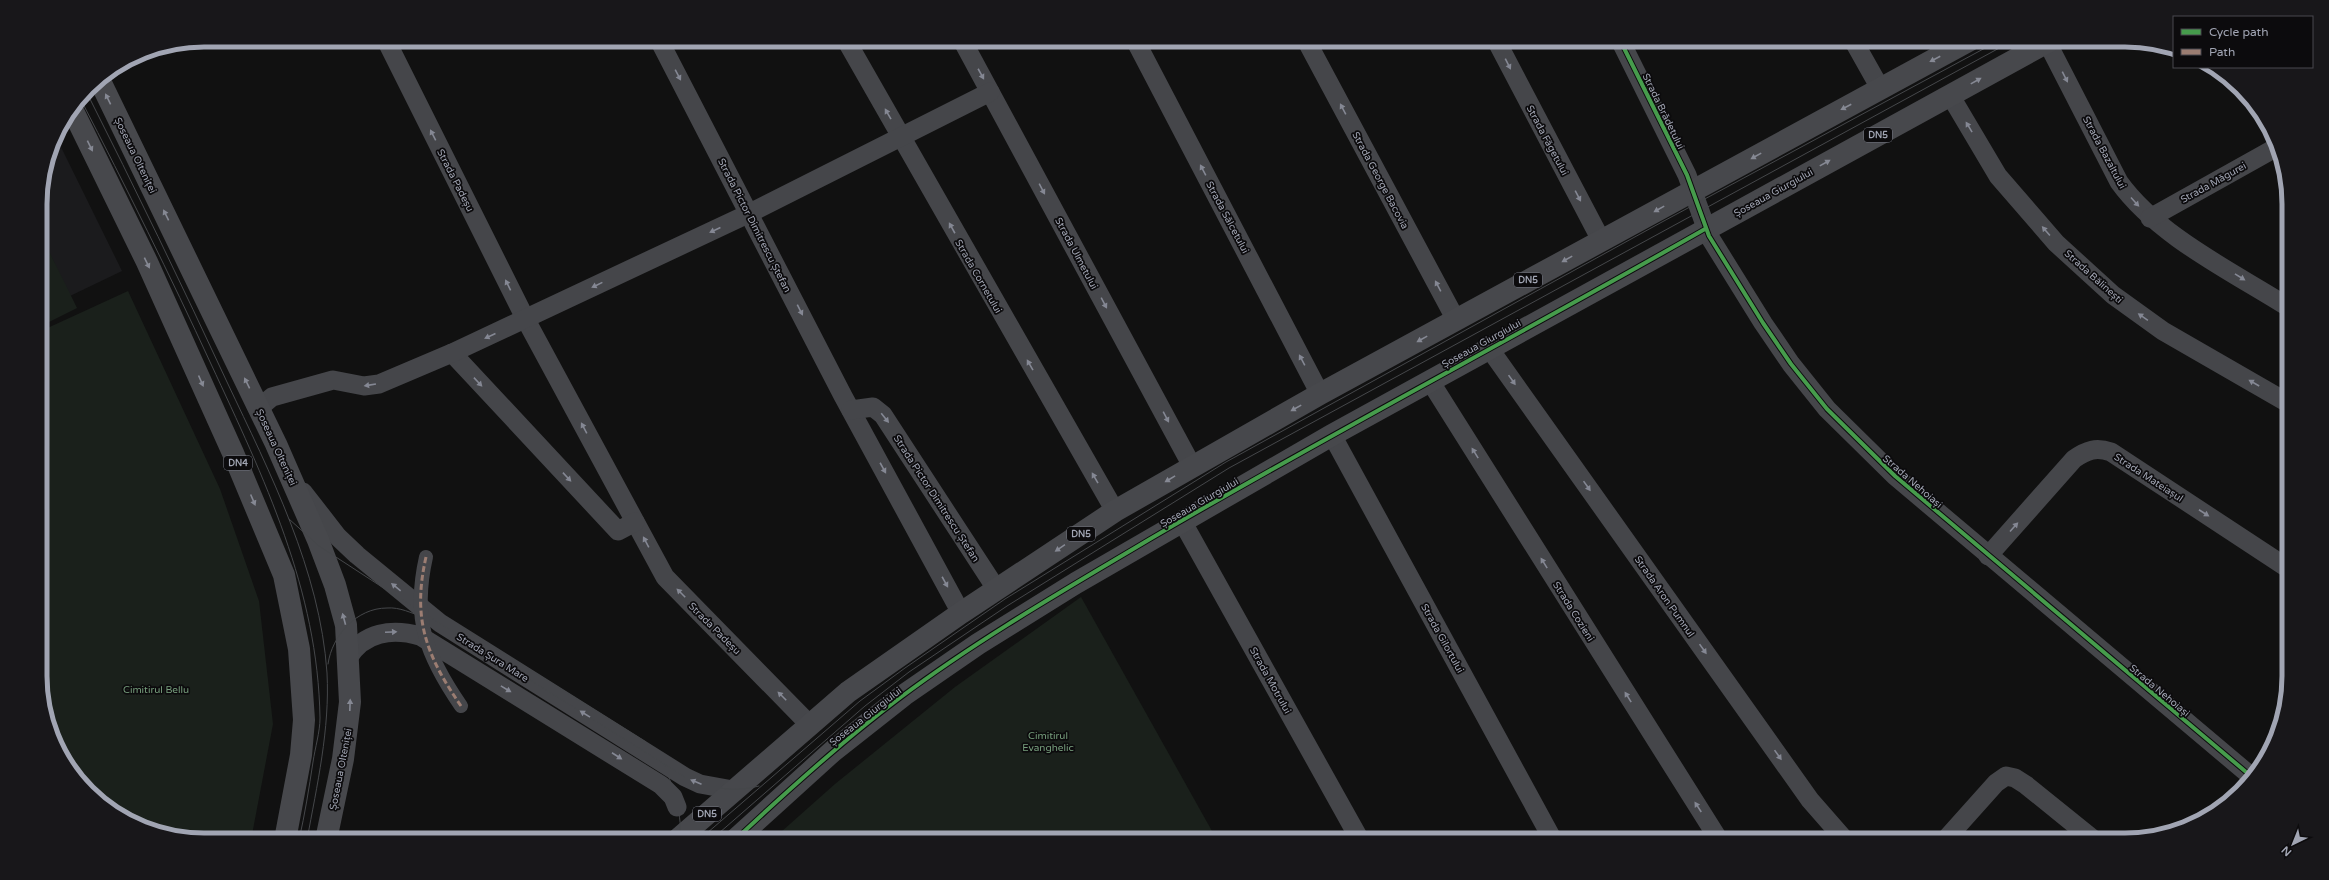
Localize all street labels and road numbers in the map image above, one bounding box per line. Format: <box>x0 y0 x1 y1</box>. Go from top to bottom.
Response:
street label: Strada Brădetului <box>1640 72 1687 151</box>
street label: Strada Făgetului <box>1524 103 1571 178</box>
street label: Strada Bazaltului <box>2080 114 2128 191</box>
street label: Șoseaua Olteniței <box>112 116 159 195</box>
road number: DN5 <box>1864 128 1892 142</box>
street label: Strada George Bacovia <box>1349 130 1411 231</box>
street label: Strada Padeșu <box>434 147 476 214</box>
street label: Strada Pictor Dimitrescu Ștefan <box>715 156 793 294</box>
street label: Strada Măgurei <box>2179 160 2248 206</box>
street label: Șoseaua Giurgiului <box>1732 166 1815 220</box>
street label: Strada Sălcetului <box>1203 179 1251 256</box>
street label: Strada Ulmetului <box>1052 216 1100 291</box>
street label: Strada Cornetului <box>952 237 1004 316</box>
street label: Strada Bălinești <box>2062 247 2125 306</box>
road number: DN5 <box>1514 273 1542 287</box>
street label: Șoseaua Giurgiului <box>1440 317 1523 371</box>
street label: Șoseaua Olteniței <box>253 407 299 488</box>
street label: Strada Pictor Dimitrescu Ștefan <box>891 433 982 564</box>
street label: Strada Mateiașul <box>2112 451 2185 505</box>
street label: Strada Nehoiași <box>1880 453 1945 511</box>
road number: DN4 <box>224 456 252 470</box>
street label: Șoseaua Giurgiului <box>1158 476 1241 530</box>
road number: DN5 <box>1067 527 1095 541</box>
street label: Strada Aron Pumnul <box>1632 554 1697 639</box>
street label: Strada Cozieni <box>1550 579 1596 644</box>
street label: Strada Padeșu <box>686 600 743 657</box>
street label: Strada Gilortului <box>1418 602 1466 675</box>
street label: Strada Șura Mare <box>454 631 531 685</box>
street label: Strada Motrului <box>1247 645 1293 716</box>
street label: Strada Nehoiași <box>2127 662 2192 719</box>
street label: Șoseaua Giurgiului <box>827 685 904 749</box>
street label: Șoseaua Olteniței <box>327 727 355 811</box>
road number: DN5 <box>693 807 721 821</box>

